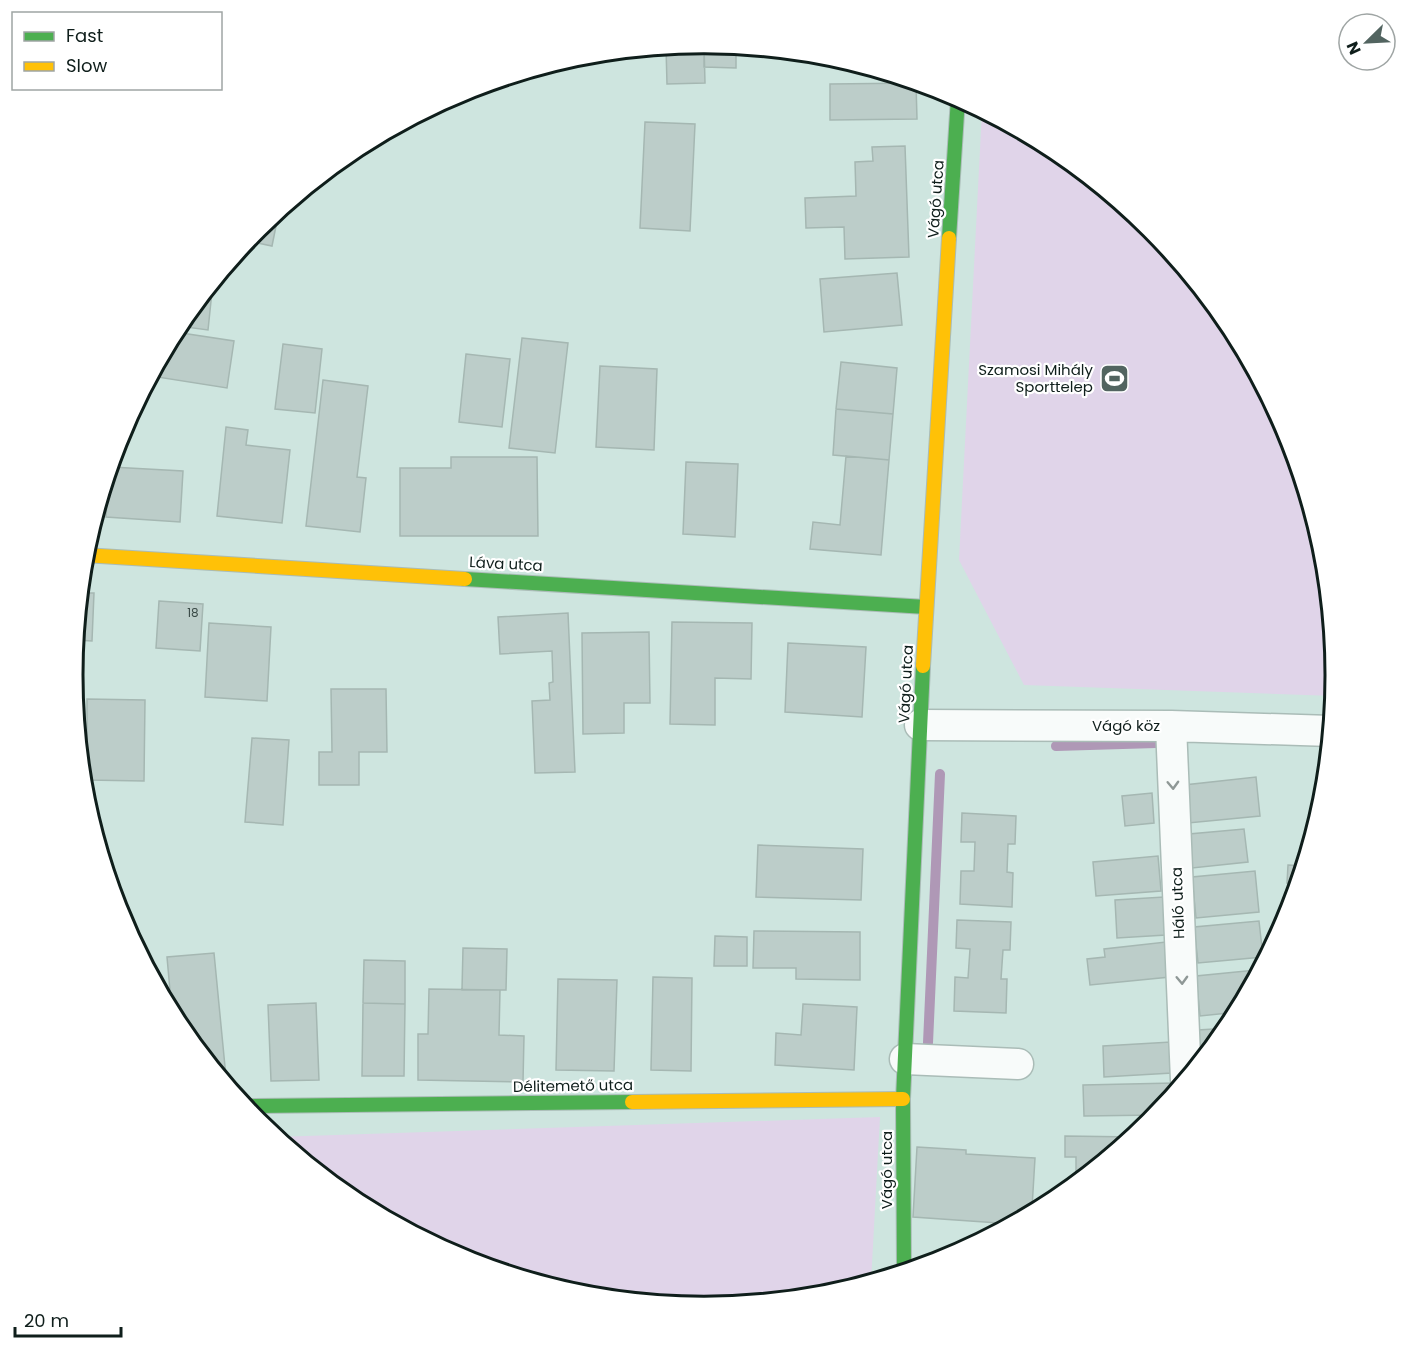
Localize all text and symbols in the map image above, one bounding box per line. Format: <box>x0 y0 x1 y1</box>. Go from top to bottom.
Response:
legend <box>12 12 222 90</box>
north arrow <box>1337 12 1397 72</box>
text: Fast <box>66 23 103 48</box>
text: N <box>1341 38 1367 58</box>
text: Slow <box>66 53 108 78</box>
street label: Vágó utca <box>922 159 949 239</box>
place label: Szamosi Mihály Sporttelep <box>978 359 1094 397</box>
sports icon: Szamosi Mihály Sporttelep <box>1098 363 1130 395</box>
street label: Láva utca <box>469 551 543 576</box>
house number: 18 <box>187 604 199 621</box>
street label: Vágó utca <box>893 644 918 724</box>
street label: Vágó köz <box>1092 715 1160 736</box>
one-way arrow <box>1167 780 1180 789</box>
street label: Háló utca <box>1166 867 1189 939</box>
one-way arrow <box>1175 975 1188 984</box>
street label: Délitemető utca <box>513 1074 633 1097</box>
street label: Vágó utca <box>876 1131 897 1209</box>
scale bar <box>15 1300 122 1338</box>
text: 20 m <box>24 1308 69 1333</box>

